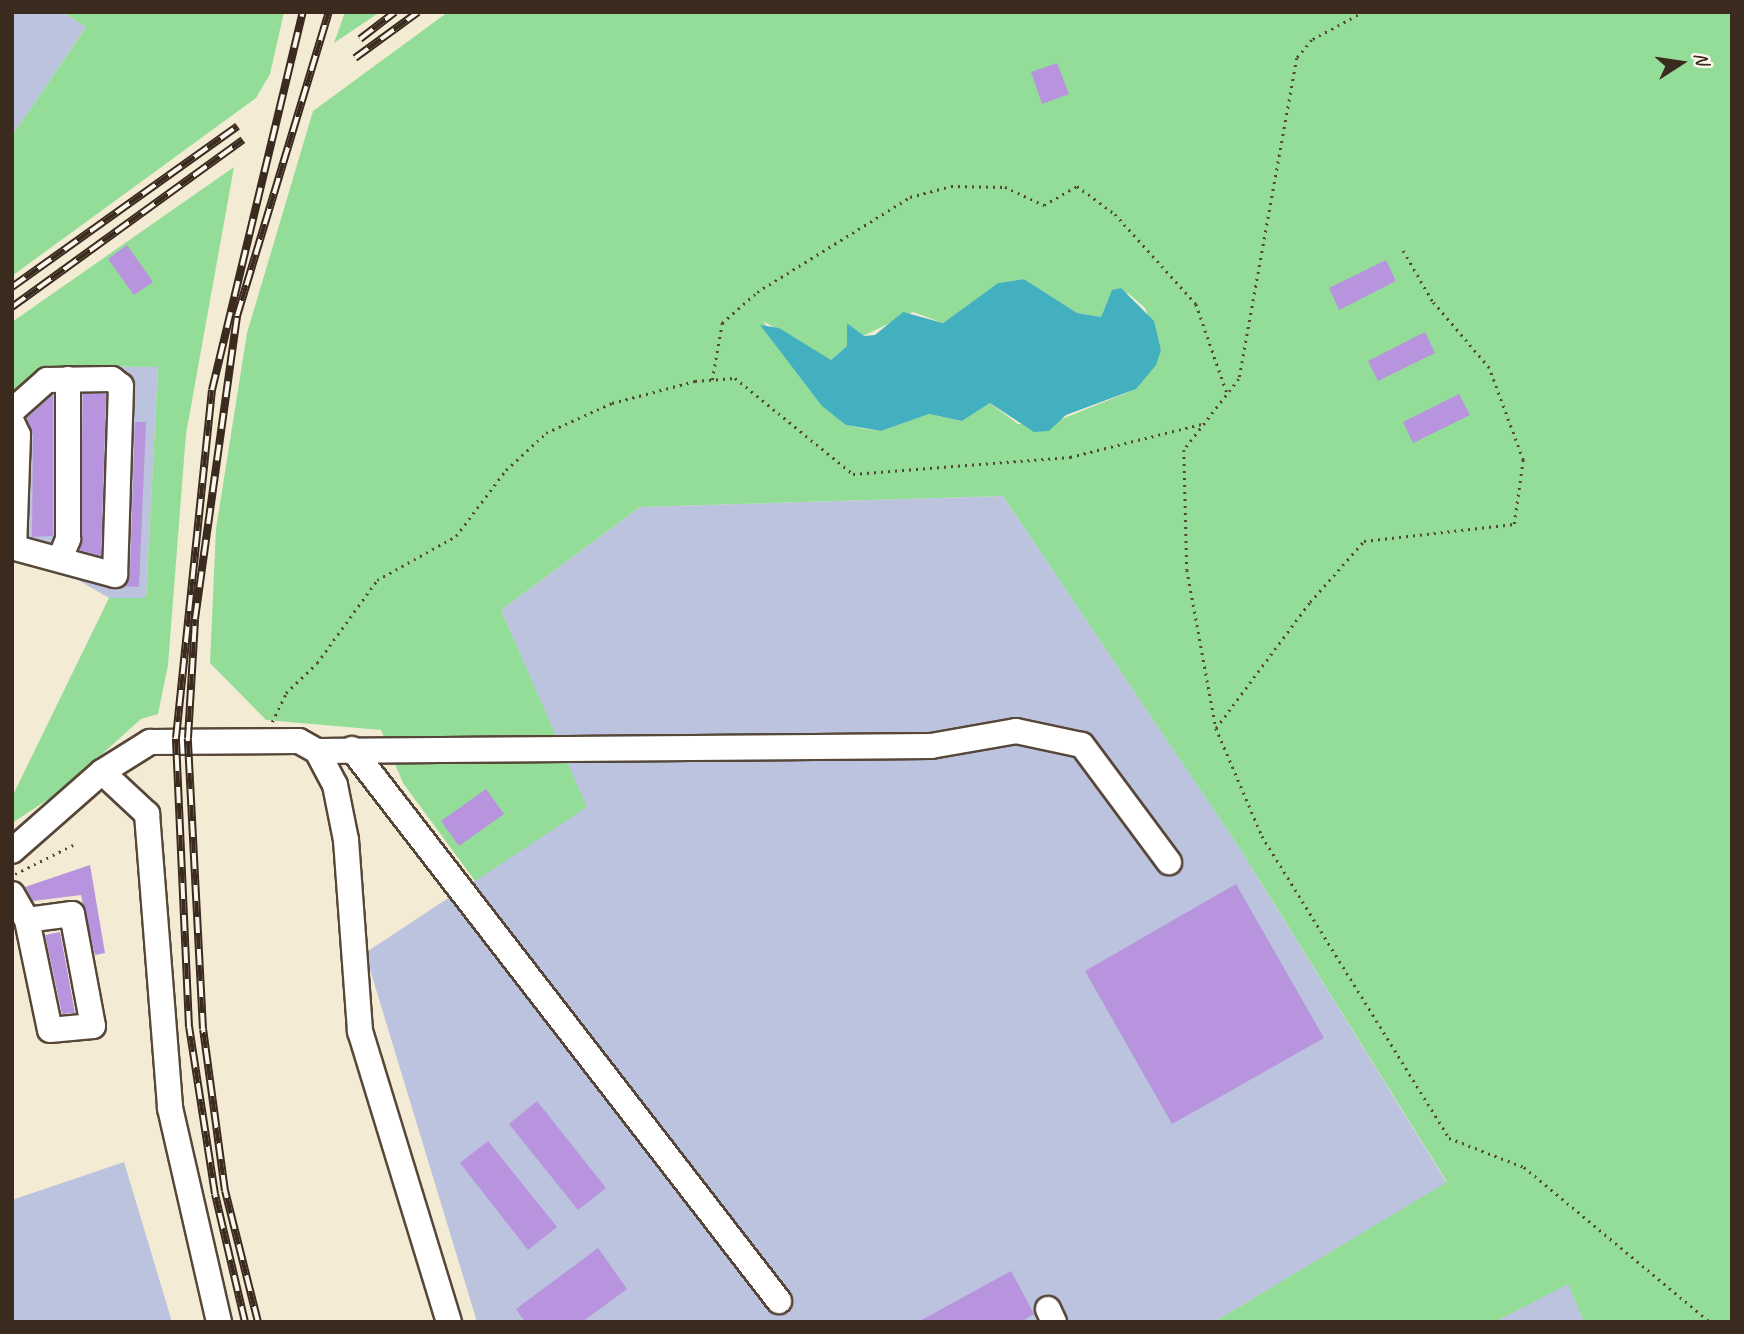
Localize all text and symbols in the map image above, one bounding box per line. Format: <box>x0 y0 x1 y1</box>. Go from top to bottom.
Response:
north arrow <box>1646 28 1716 98</box>
text: N <box>1689 50 1715 67</box>

